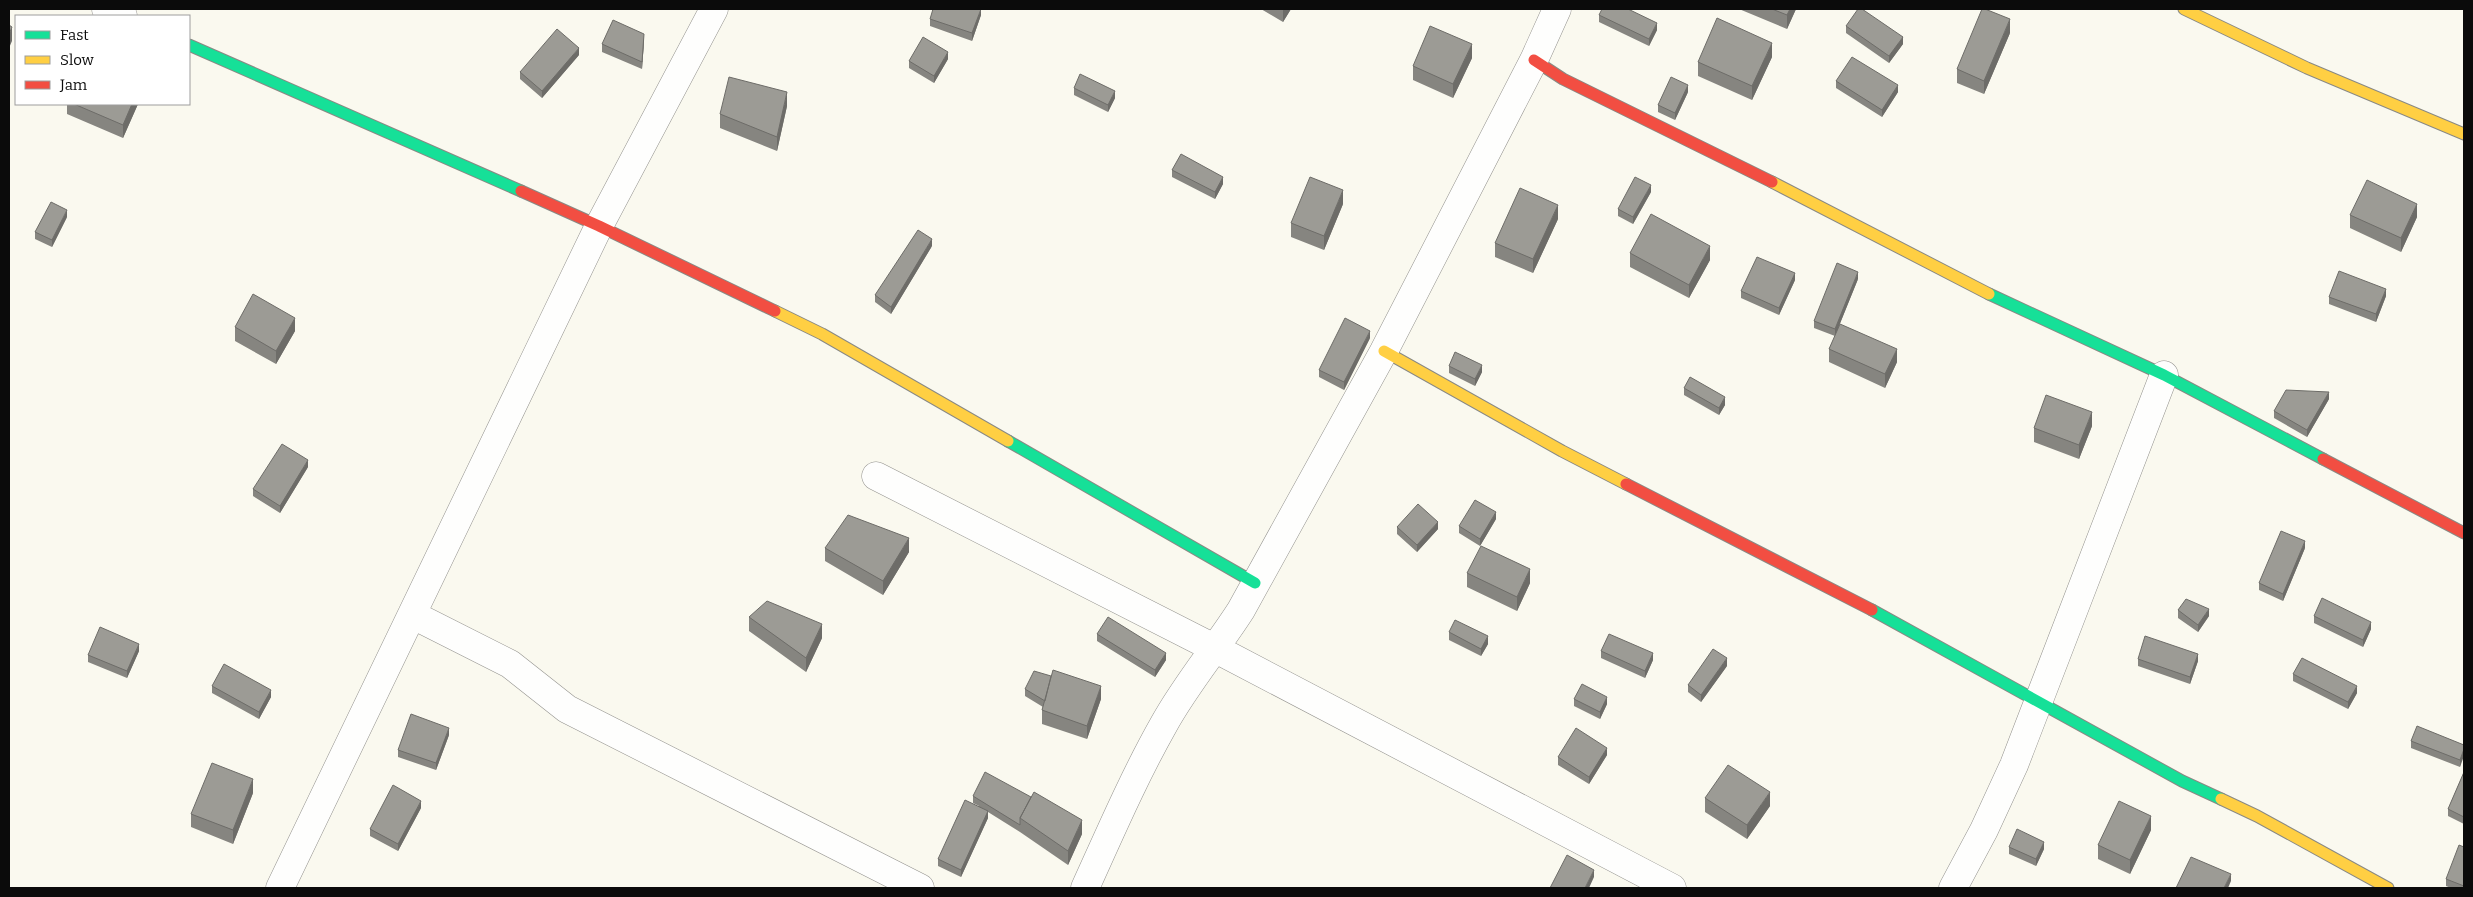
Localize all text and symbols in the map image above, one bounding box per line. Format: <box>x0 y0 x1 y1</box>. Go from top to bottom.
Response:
legend <box>15 15 190 105</box>
text: Fast <box>60 26 89 44</box>
text: Slow <box>60 51 95 69</box>
text: Jam <box>59 76 88 94</box>

